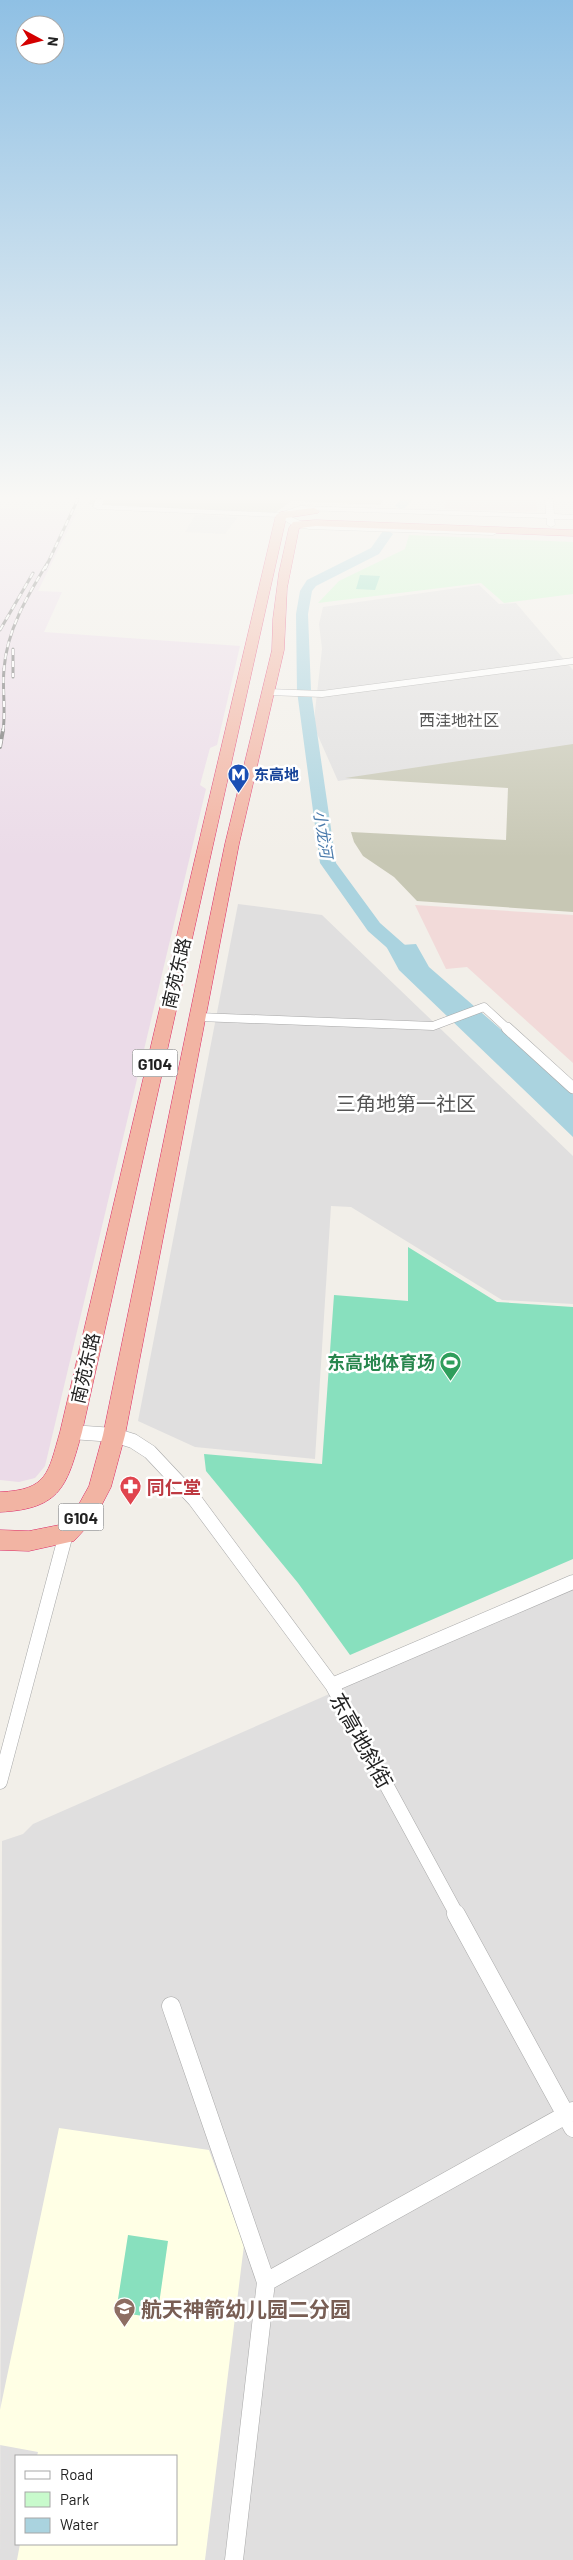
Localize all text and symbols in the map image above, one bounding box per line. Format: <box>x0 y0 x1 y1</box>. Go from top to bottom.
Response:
north arrow <box>15 15 65 65</box>
text: N <box>44 36 62 47</box>
district label: 西洼地社区 <box>419 710 499 729</box>
metro station icon: 东高地 <box>226 762 250 793</box>
place label: 东高地 <box>254 765 299 783</box>
water label: 小龙河 <box>311 809 338 862</box>
street label: 南苑东路 <box>157 935 195 1011</box>
road number: G104 <box>132 1050 178 1076</box>
district label: 三角地第一社区 <box>336 1091 476 1115</box>
street label: 南苑东路 <box>66 1330 104 1406</box>
sports icon: 东高地体育场 <box>439 1350 463 1381</box>
place label: 东高地体育场 <box>327 1351 435 1373</box>
pharmacy icon: 同仁堂 <box>119 1475 143 1506</box>
place label: 同仁堂 <box>147 1476 201 1498</box>
road number: G104 <box>58 1504 104 1530</box>
street label: 东高地斜街 <box>326 1688 398 1792</box>
school or university icon: 航天神箭幼儿园二分园 <box>113 2296 137 2327</box>
place label: 航天神箭幼儿园二分园 <box>141 2296 351 2321</box>
legend <box>15 2455 178 2545</box>
text: Road <box>60 2465 93 2483</box>
text: Park <box>60 2490 90 2508</box>
text: Water <box>60 2515 99 2533</box>

